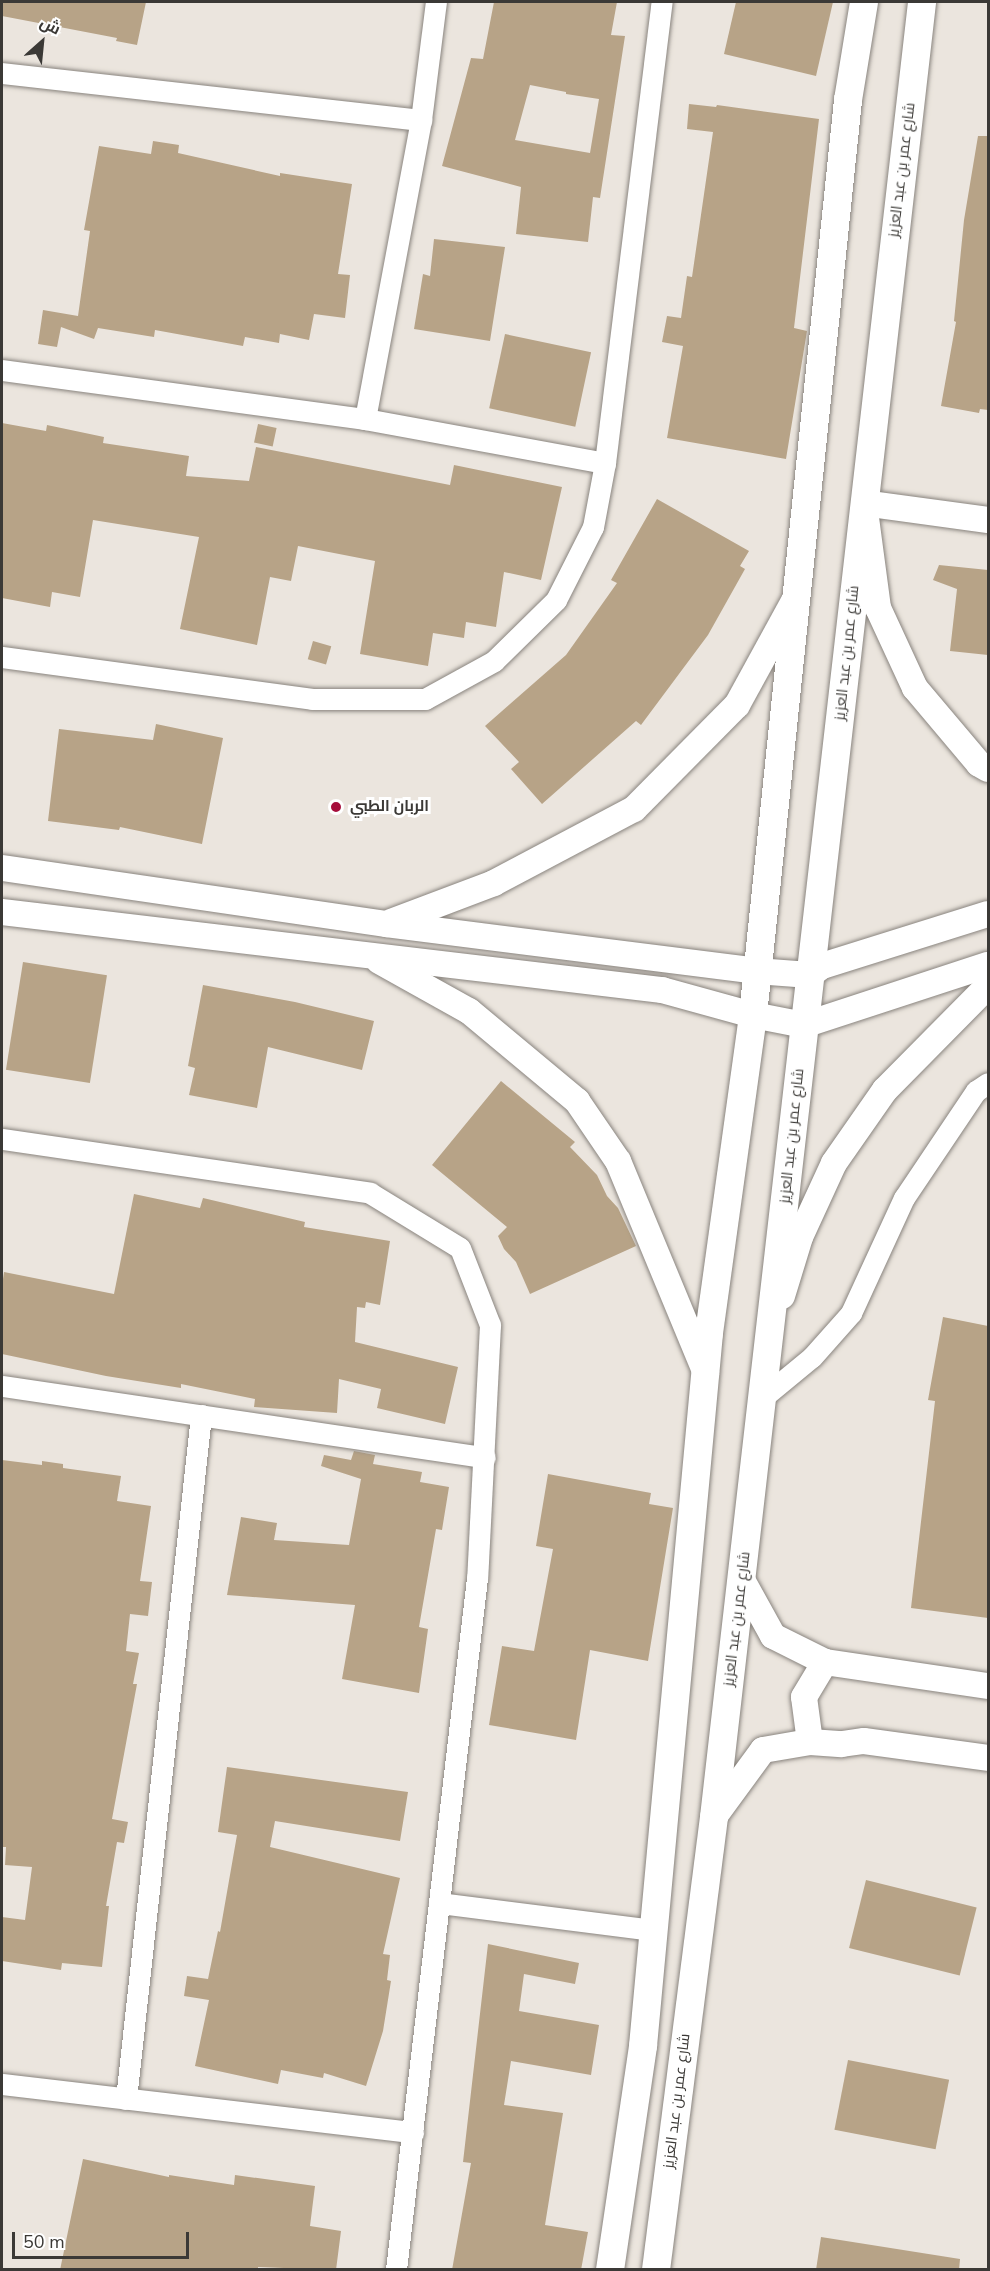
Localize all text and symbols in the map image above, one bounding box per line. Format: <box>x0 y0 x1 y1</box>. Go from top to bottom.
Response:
north arrow <box>12 12 72 72</box>
text: ش <box>36 12 64 40</box>
street label: شارع عمر بن عبد العزيز <box>885 102 919 238</box>
street label: شارع عمر بن عبد العزيز <box>831 585 863 721</box>
marker: الربان الطبي <box>327 798 345 816</box>
place label: الربان الطبي <box>350 798 429 816</box>
street label: شارع عمر بن عبد العزيز <box>776 1068 808 1204</box>
street label: شارع عمر بن عبد العزيز <box>720 1551 754 1687</box>
street label: شارع عمر بن عبد العزيز <box>660 2033 694 2169</box>
scale bar <box>15 2220 192 2258</box>
text: 50 m <box>23 2230 65 2254</box>

